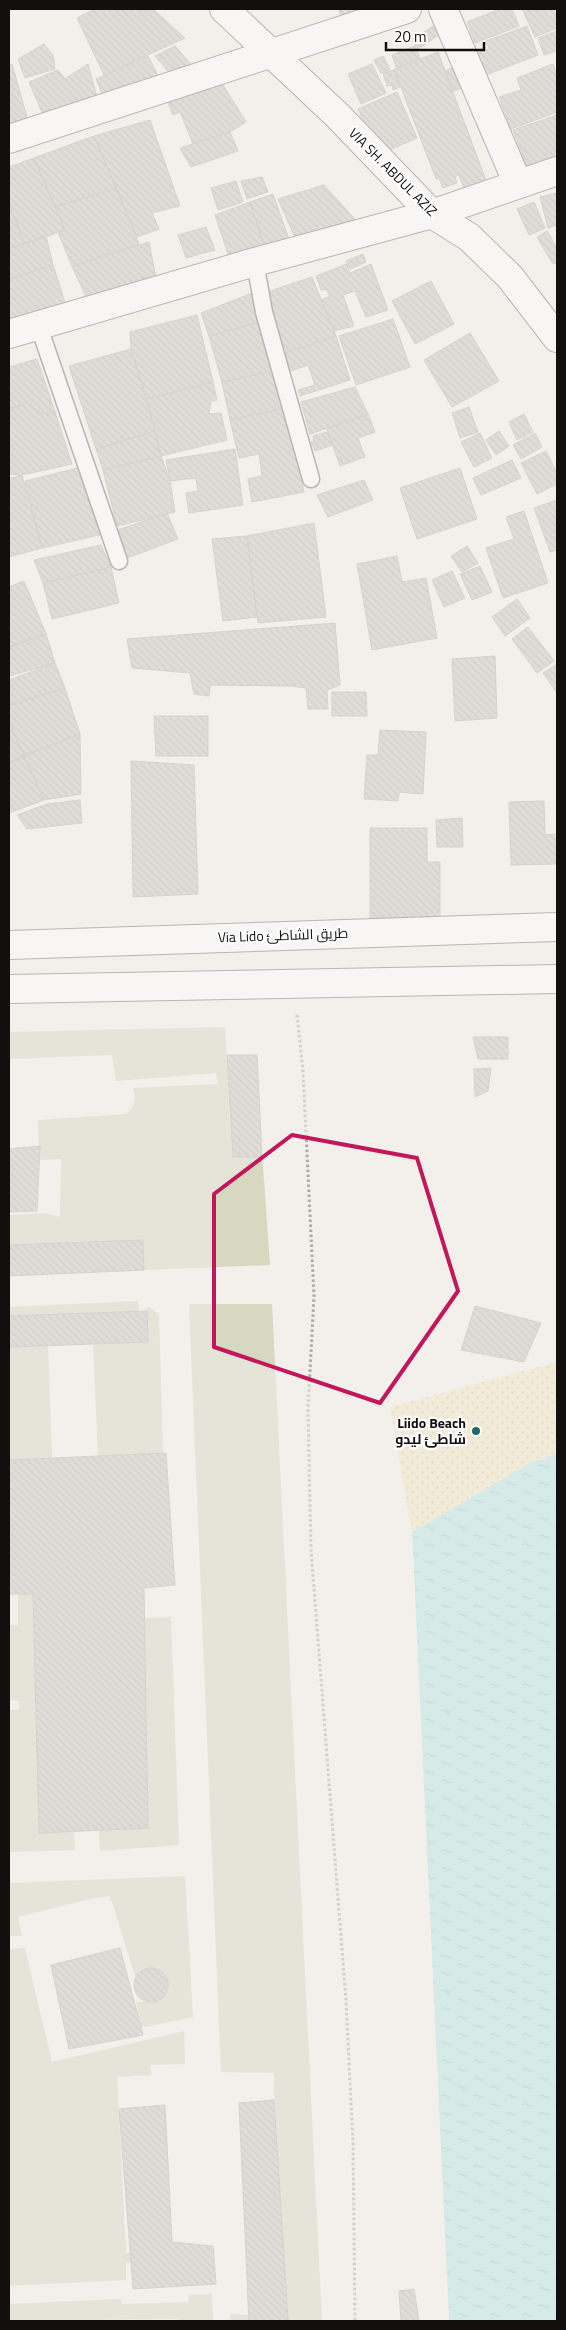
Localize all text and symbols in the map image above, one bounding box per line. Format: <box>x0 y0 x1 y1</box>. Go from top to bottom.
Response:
scale bar <box>386 20 484 52</box>
text: 20 m <box>394 25 427 48</box>
street label: VIA SH. ABDUL AZIZ <box>344 123 442 221</box>
street label: Via Lido طريق الشاطئ <box>217 922 349 947</box>
place label: Liido Beach شاطئ ليدو <box>395 1412 466 1449</box>
marker: Liido Beach شاطئ ليدو <box>470 1425 482 1437</box>

